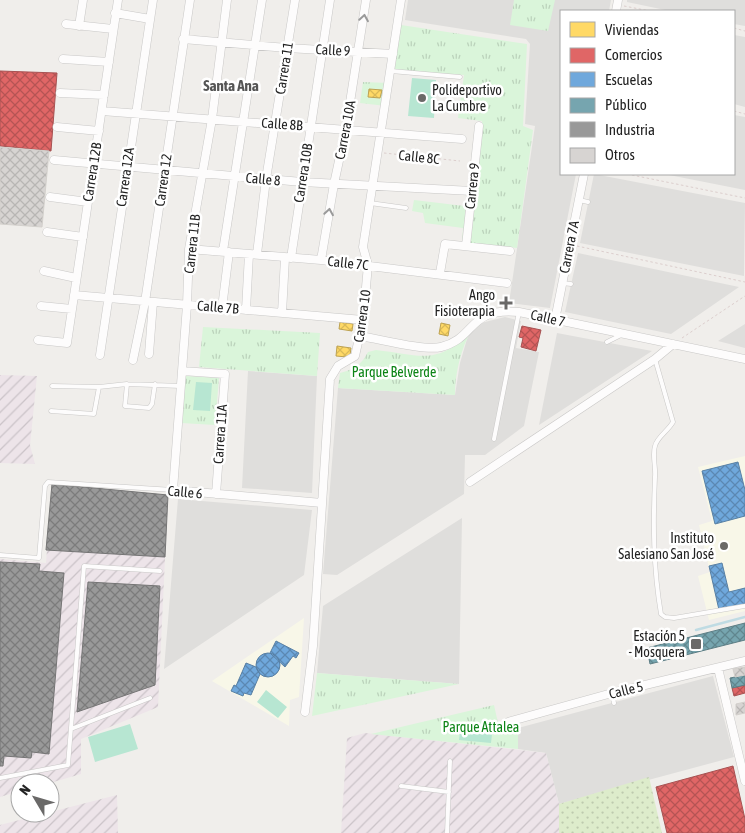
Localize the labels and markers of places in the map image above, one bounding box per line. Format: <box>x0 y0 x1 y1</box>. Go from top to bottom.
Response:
place label: Polideportivo La Cumbre <box>432 82 502 114</box>
marker: Polideportivo La Cumbre <box>416 92 428 104</box>
place label: Ango Fisioterapia <box>434 287 495 319</box>
marker: Ango Fisioterapia <box>499 296 513 310</box>
place label: Instituto Salesiano San José <box>618 530 714 562</box>
marker: Instituto Salesiano San José <box>718 540 730 552</box>
place label: Estación 5 - Mosquera <box>629 628 685 660</box>
marker: Estación 5 - Mosquera <box>689 637 703 651</box>

